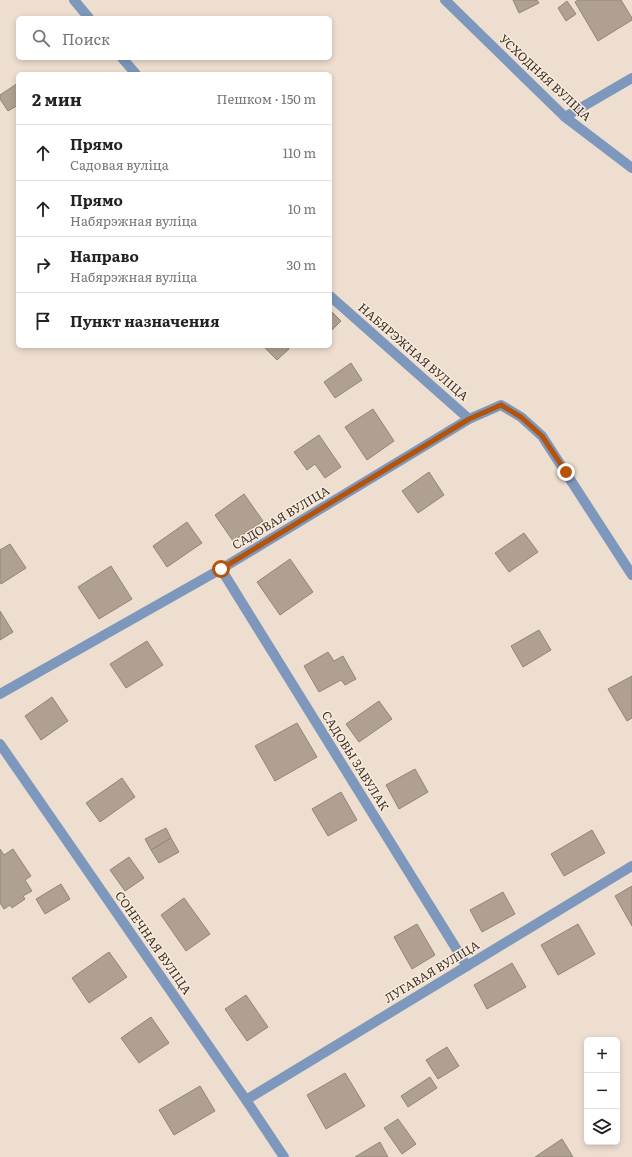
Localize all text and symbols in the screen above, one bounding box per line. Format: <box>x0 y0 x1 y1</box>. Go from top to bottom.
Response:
search box <box>16 16 332 60</box>
icon: search <box>30 27 52 49</box>
text: Поиск <box>62 27 110 50</box>
street label: УСХОДНЯЯ ВУЛІЦА <box>496 30 596 125</box>
text: 2 мин <box>32 86 82 111</box>
text: Пешком · 150 m <box>216 89 316 108</box>
text: Прямо <box>70 132 123 155</box>
icon: ahead <box>32 142 54 164</box>
text: 110 m <box>283 143 316 162</box>
text: Садовая вуліца <box>70 155 169 174</box>
text: Прямо <box>70 188 123 211</box>
icon: ahead <box>32 198 54 220</box>
text: 10 m <box>288 199 316 218</box>
text: Набярэжная вуліца <box>70 211 197 230</box>
text: Направо <box>70 244 139 267</box>
icon: right <box>32 254 54 276</box>
text: 30 m <box>286 255 316 274</box>
text: Набярэжная вуліца <box>70 267 197 286</box>
street label: НАБЯРЭЖНАЯ ВУЛІЦА <box>355 298 473 404</box>
text: Пункт назначения <box>70 309 220 332</box>
icon: arrive <box>32 310 54 332</box>
route end <box>557 463 575 481</box>
street label: САДОВАЯ ВУЛІЦА <box>228 481 333 553</box>
route start <box>212 560 230 578</box>
street label: САДОВЫ ЗАВУЛАК <box>318 707 394 814</box>
street label: СОНЕЧНАЯ ВУЛІЦА <box>111 887 196 998</box>
street label: ЛУГАВАЯ ВУЛІЦА <box>381 935 483 1007</box>
map controls <box>584 1037 620 1145</box>
button: + <box>584 1037 620 1073</box>
button: − <box>584 1073 620 1109</box>
button: layers <box>584 1109 620 1145</box>

